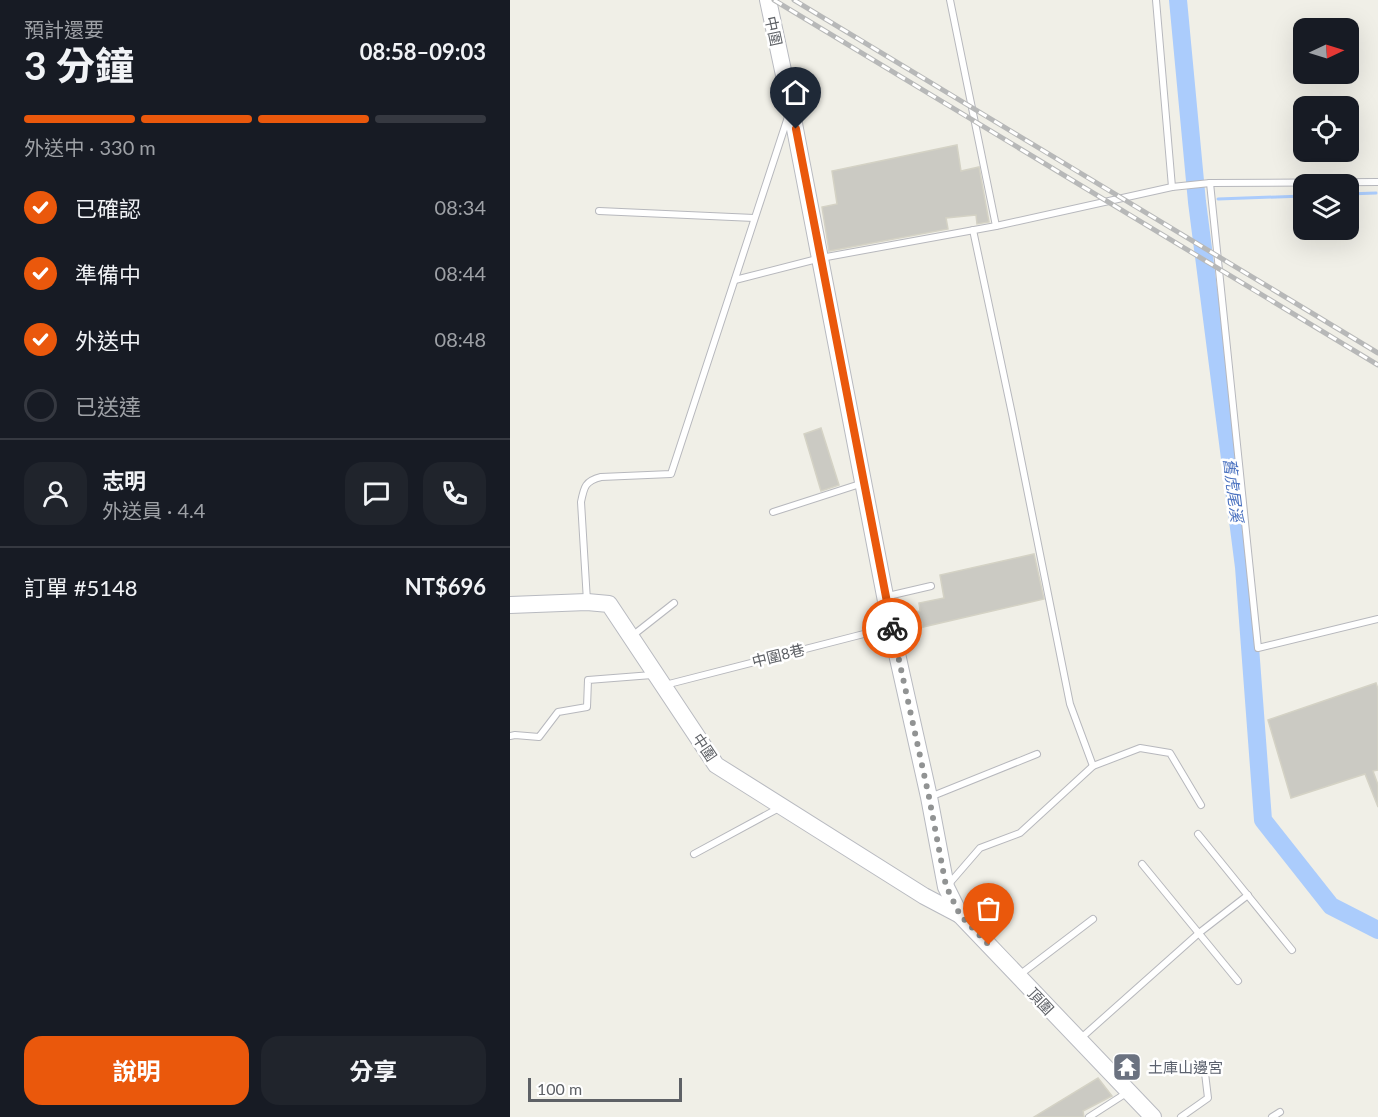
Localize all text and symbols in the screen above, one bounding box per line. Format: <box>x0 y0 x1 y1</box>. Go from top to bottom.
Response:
street label: 中圍 <box>762 14 786 48</box>
text: 預計還要 <box>24 17 104 41</box>
north arrow <box>1293 18 1359 84</box>
map controls <box>1293 18 1359 240</box>
text: 08:58–09:03 <box>360 38 486 65</box>
text: 3 分鐘 <box>24 42 134 88</box>
pin <box>770 67 821 129</box>
icon: home <box>779 76 812 109</box>
button: locate <box>1293 96 1359 162</box>
text: 外送中 · 330 m <box>24 135 156 159</box>
button: layers <box>1293 174 1359 240</box>
icon: check <box>24 191 57 224</box>
text: 已確認 <box>75 195 141 222</box>
text: 08:34 <box>435 195 486 219</box>
icon: check <box>24 257 57 290</box>
text: 準備中 <box>75 261 141 288</box>
text: 08:44 <box>435 261 486 285</box>
icon: check <box>24 323 57 356</box>
text: 外送中 <box>75 327 141 354</box>
text: 08:48 <box>435 327 486 351</box>
text: 已送達 <box>75 393 141 420</box>
water label: 舊虎尾溪 <box>1221 457 1248 525</box>
button: person <box>24 462 87 525</box>
button: chat <box>345 462 408 525</box>
button: phone <box>423 462 486 525</box>
text: 志明 <box>102 467 146 494</box>
text: 外送員 · 4.4 <box>102 498 205 522</box>
text: NT$696 <box>405 573 486 600</box>
text: 訂單 #5148 <box>24 574 137 601</box>
courier <box>862 598 922 658</box>
icon: bike <box>876 612 909 645</box>
street label: 中圍8巷 <box>750 640 806 670</box>
street label: 中圍 <box>689 730 721 764</box>
pin <box>963 883 1014 945</box>
icon: bag <box>972 892 1005 925</box>
street label: 頂圍 <box>1024 984 1058 1018</box>
button: 說明 <box>24 1036 249 1105</box>
button: 分享 <box>261 1036 486 1105</box>
temple icon: 土庫山邊宮 <box>1111 1051 1143 1083</box>
place label: 土庫山邊宮 <box>1148 1058 1223 1076</box>
scale bar <box>528 1075 682 1102</box>
text: 100 m <box>537 1079 582 1098</box>

